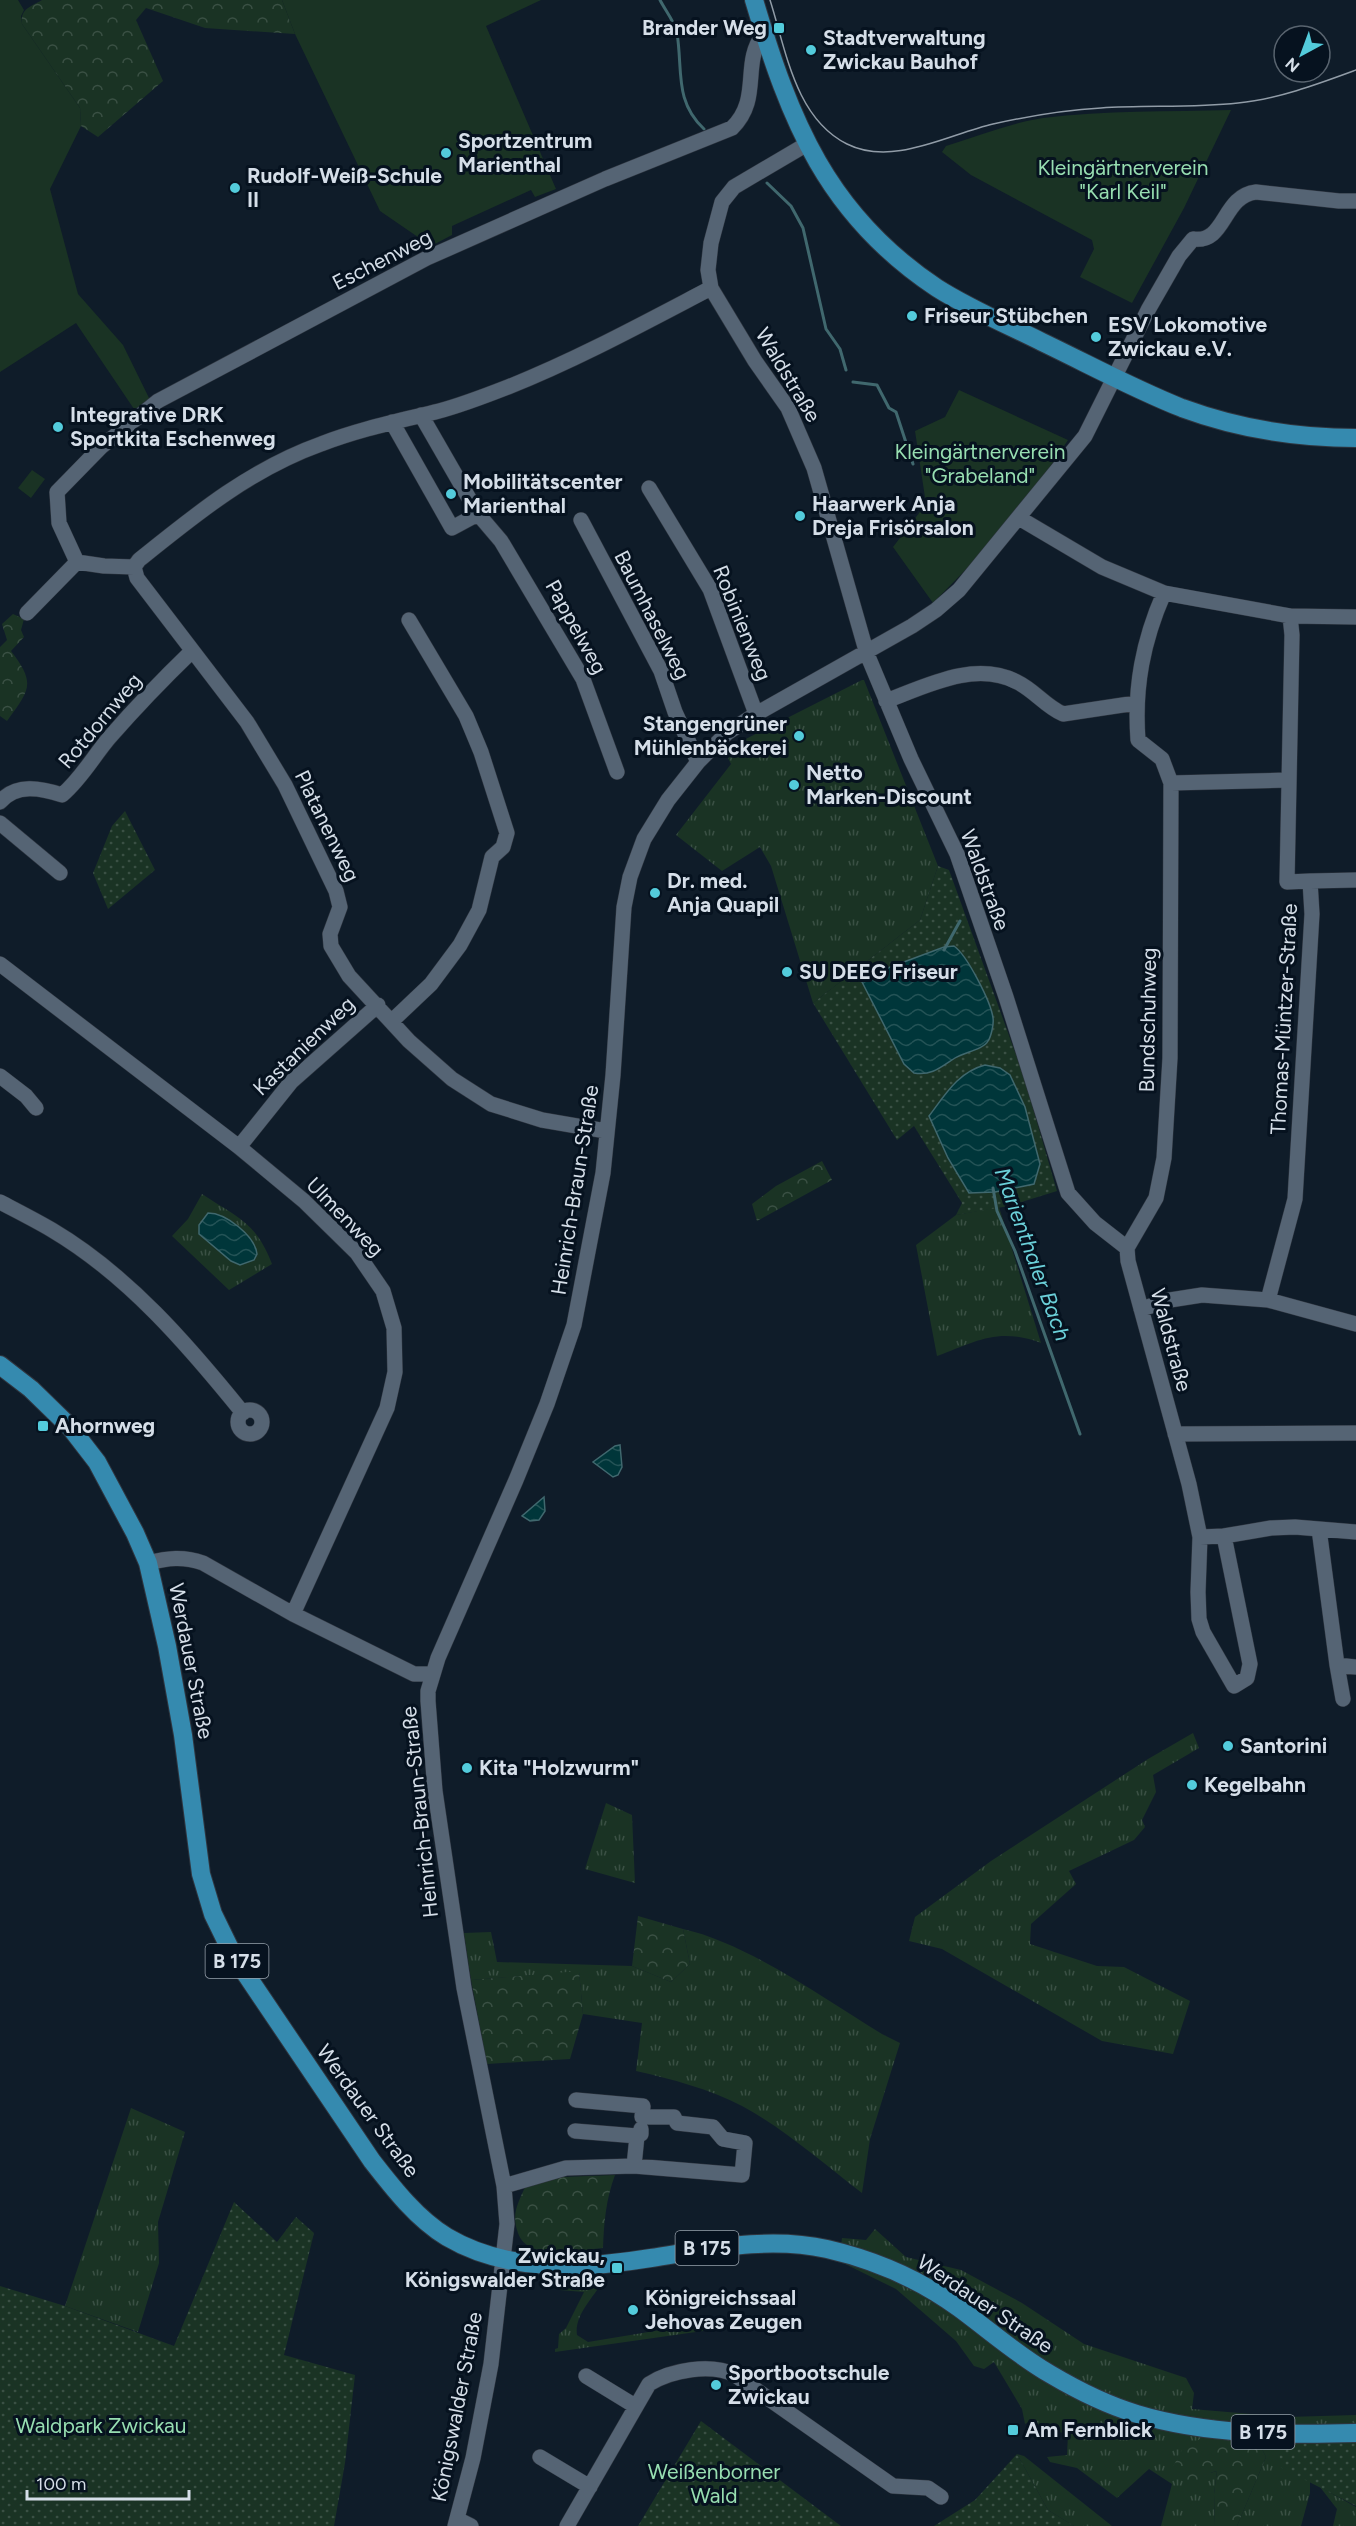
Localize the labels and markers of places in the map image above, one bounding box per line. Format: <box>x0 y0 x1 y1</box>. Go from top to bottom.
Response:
place label: Brander Weg <box>642 15 767 40</box>
marker: Brander Weg <box>772 21 786 35</box>
place label: Stadtverwaltung Zwickau Bauhof <box>823 25 986 74</box>
marker: Stadtverwaltung Zwickau Bauhof <box>804 43 818 57</box>
place label: Sportzentrum Marienthal <box>458 128 592 177</box>
marker: Sportzentrum Marienthal <box>439 146 453 160</box>
place label: Rudolf-Weiß-Schule II <box>247 163 442 212</box>
marker: Rudolf-Weiß-Schule II <box>228 181 242 195</box>
place label: Friseur Stübchen <box>924 303 1088 328</box>
marker: Friseur Stübchen <box>905 309 919 323</box>
place label: ESV Lokomotive Zwickau e.V. <box>1108 312 1268 361</box>
marker: ESV Lokomotive Zwickau e.V. <box>1089 330 1103 344</box>
place label: Integrative DRK Sportkita Eschenweg <box>70 402 276 451</box>
marker: Integrative DRK Sportkita Eschenweg <box>51 420 65 434</box>
place label: Mobilitätscenter Marienthal <box>463 469 623 518</box>
marker: Mobilitätscenter Marienthal <box>444 487 458 501</box>
place label: Haarwerk Anja Dreja Frisörsalon <box>812 491 974 540</box>
marker: Haarwerk Anja Dreja Frisörsalon <box>793 509 807 523</box>
place label: Stangengrüner Mühlenbäckerei <box>634 711 787 760</box>
marker: Stangengrüner Mühlenbäckerei <box>792 729 806 743</box>
place label: Netto Marken-Discount <box>806 760 972 809</box>
marker: Netto Marken-Discount <box>787 778 801 792</box>
place label: Dr. med. Anja Quapil <box>667 868 779 917</box>
marker: Dr. med. Anja Quapil <box>648 886 662 900</box>
place label: SU DEEG Friseur <box>799 959 958 984</box>
marker: SU DEEG Friseur <box>780 965 794 979</box>
place label: Ahornweg <box>55 1413 155 1438</box>
marker: Ahornweg <box>36 1419 50 1433</box>
place label: Santorini <box>1240 1733 1327 1758</box>
marker: Santorini <box>1221 1739 1235 1753</box>
place label: Kita "Holzwurm" <box>479 1755 639 1780</box>
marker: Kita "Holzwurm" <box>460 1761 474 1775</box>
place label: Kegelbahn <box>1204 1772 1306 1797</box>
marker: Kegelbahn <box>1185 1778 1199 1792</box>
place label: Zwickau, Königswalder Straße <box>405 2243 605 2292</box>
marker: Zwickau, Königswalder Straße <box>610 2261 624 2275</box>
place label: Königreichssaal Jehovas Zeugen <box>645 2285 802 2334</box>
marker: Königreichssaal Jehovas Zeugen <box>626 2303 640 2317</box>
place label: Sportbootschule Zwickau <box>728 2360 890 2409</box>
marker: Sportbootschule Zwickau <box>709 2378 723 2392</box>
place label: Am Fernblick <box>1025 2417 1153 2442</box>
marker: Am Fernblick <box>1006 2423 1020 2437</box>

